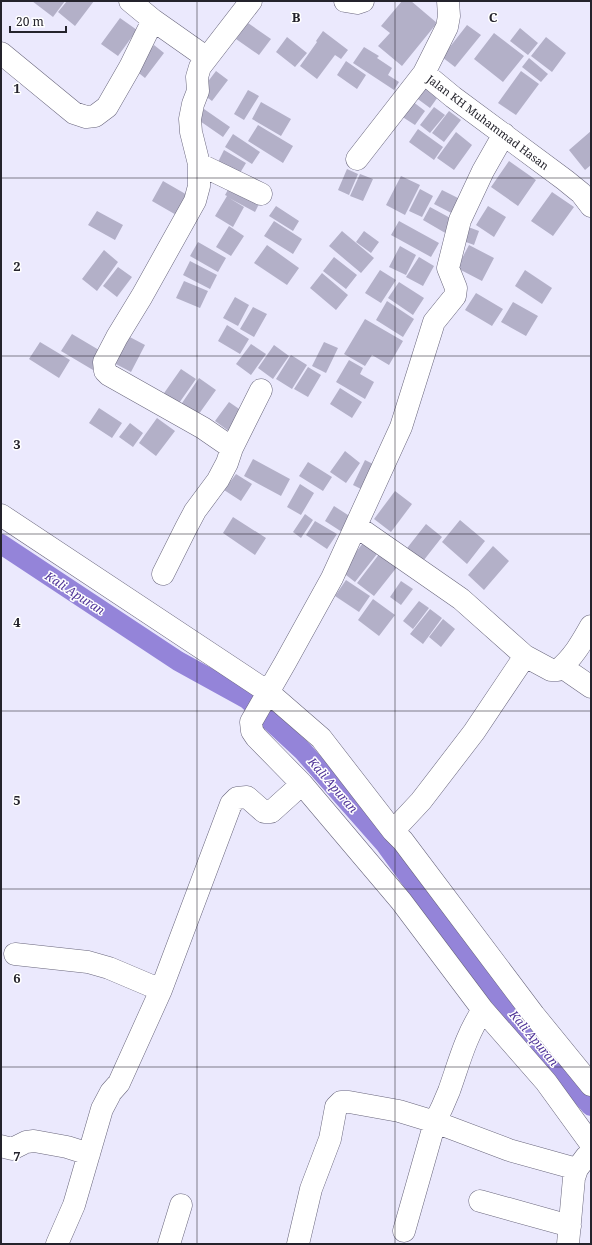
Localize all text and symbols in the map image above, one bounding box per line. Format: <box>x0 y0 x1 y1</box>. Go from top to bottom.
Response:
scale bar <box>10 8 66 34</box>
text: B <box>292 8 301 26</box>
text: C <box>489 8 498 26</box>
text: 20 m <box>16 13 44 30</box>
street label: Jalan KH Muhammad Hasan <box>423 71 552 173</box>
text: 1 <box>13 79 21 97</box>
text: 2 <box>13 257 21 275</box>
text: 3 <box>13 435 21 453</box>
water label: Kali Apuran <box>41 567 108 619</box>
text: 4 <box>13 613 21 631</box>
water label: Kali Apuran <box>304 753 362 816</box>
text: 5 <box>13 791 21 809</box>
text: 6 <box>13 969 21 987</box>
water label: Kali Apuran <box>505 1006 562 1069</box>
text: 7 <box>13 1147 21 1165</box>

